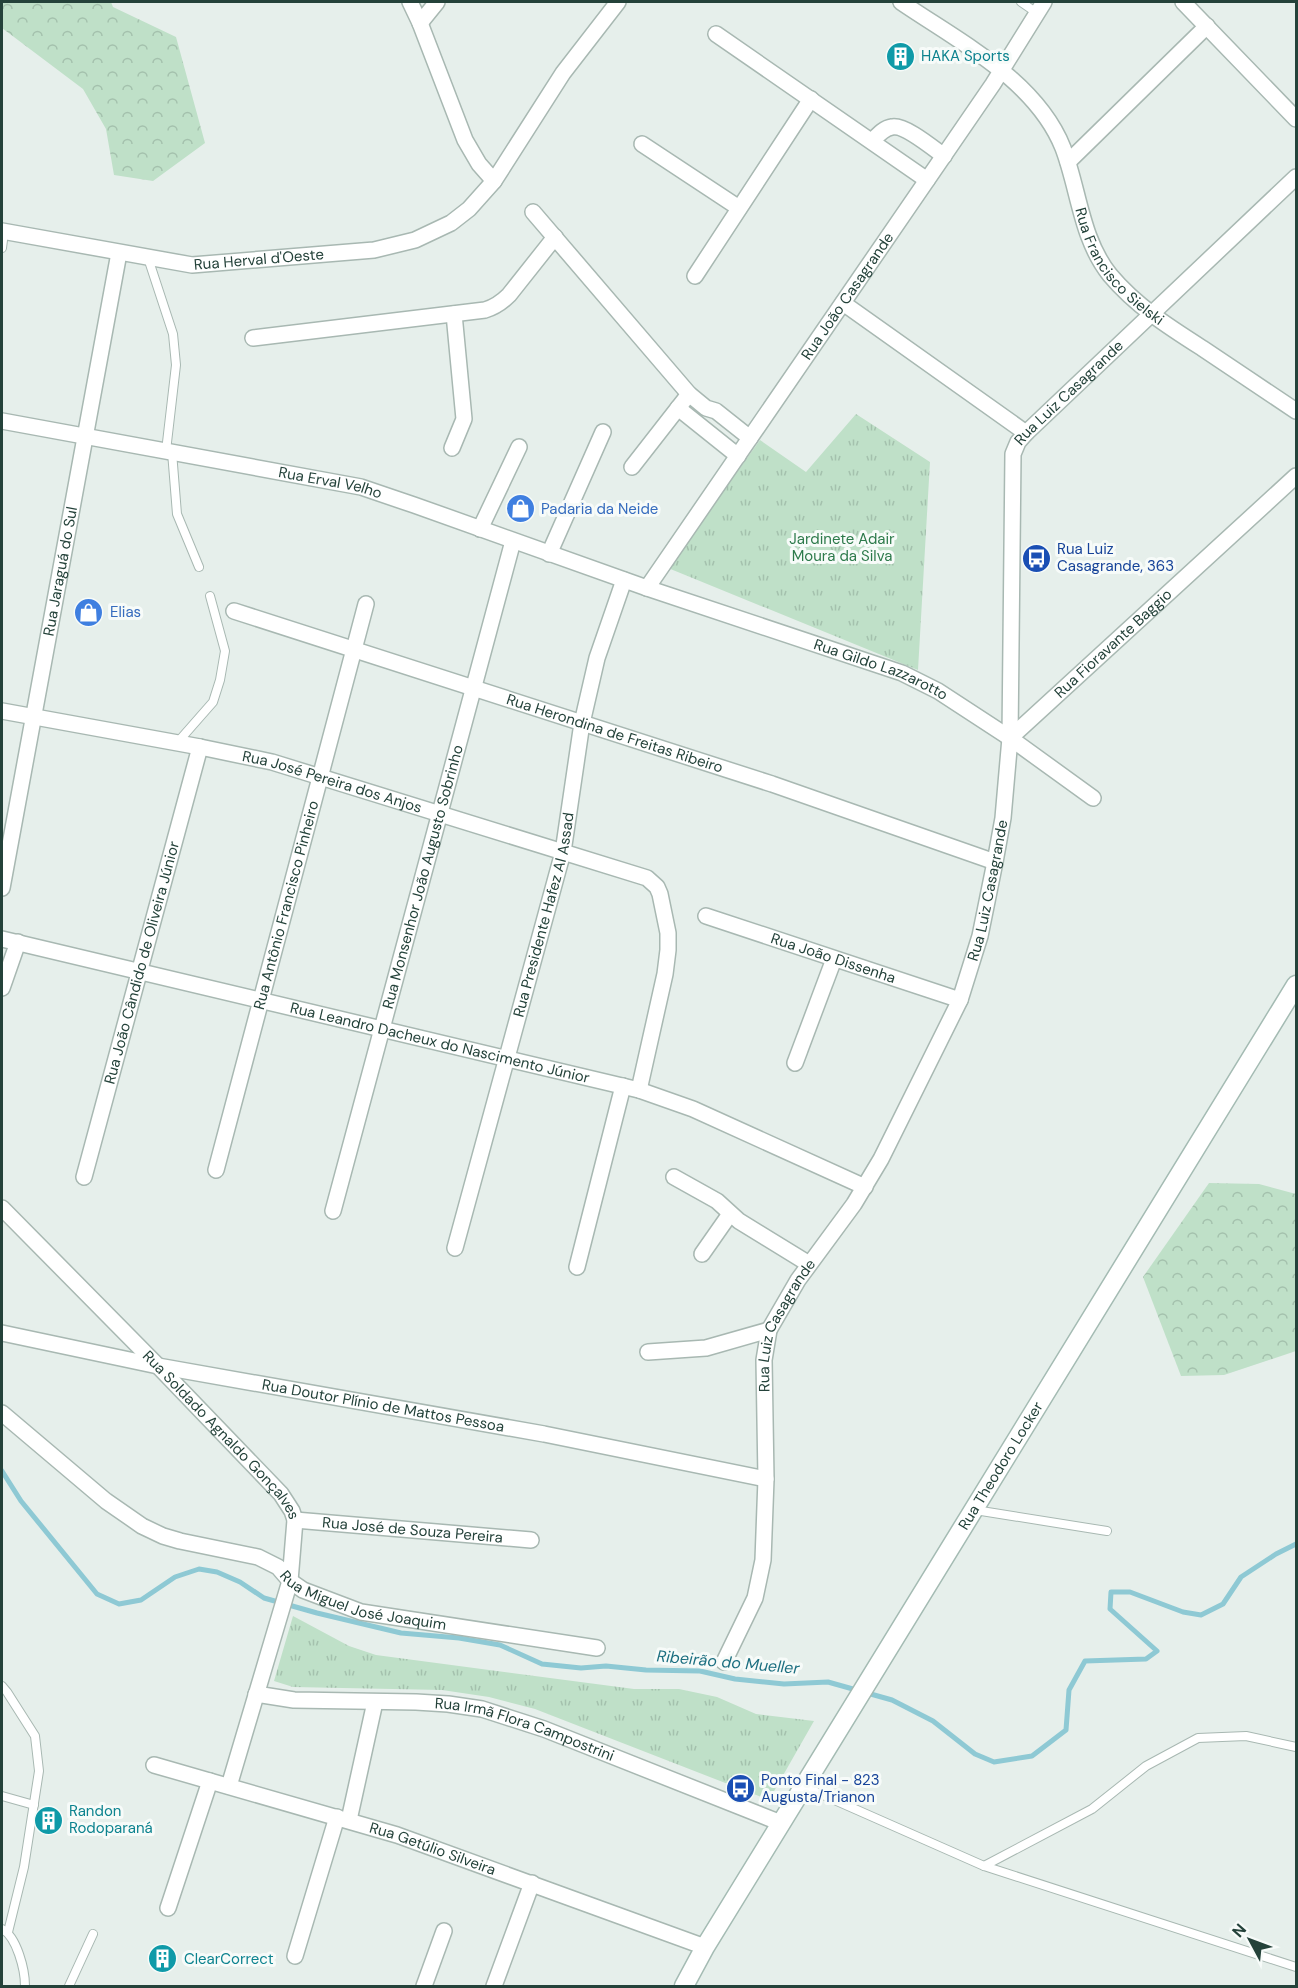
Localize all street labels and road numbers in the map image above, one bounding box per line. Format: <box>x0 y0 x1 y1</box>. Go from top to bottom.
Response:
street label: Rua Francisco Sielski <box>1070 205 1168 330</box>
street label: Rua João Casagrande <box>797 228 898 364</box>
street label: Rua Herval d'Oeste <box>193 244 325 275</box>
street label: Rua Luiz Casagrande <box>1010 336 1128 450</box>
street label: Rua Erval Velho <box>277 462 385 503</box>
street label: Rua Jaraguá do Sul <box>39 505 82 638</box>
street label: Rua Fioravante Baggio <box>1050 584 1176 702</box>
street label: Rua Gildo Lazzarotto <box>811 634 952 705</box>
street label: Rua Herondina de Freitas Ribeiro <box>504 689 726 778</box>
street label: Rua Monsenhor João Augusto Sobrinho <box>378 742 468 1011</box>
street label: Rua José Pereira dos Anjos <box>240 746 424 818</box>
street label: Rua Antônio Francisco Pinheiro <box>249 798 323 1012</box>
street label: Rua Presidente Hafez Al Assad <box>508 811 579 1019</box>
street label: Rua Luiz Casagrande <box>963 818 1012 964</box>
street label: Rua João Cândido de Oliveira Júnior <box>99 839 184 1086</box>
street label: Rua João Dissenha <box>768 928 898 988</box>
street label: Rua Leandro Dacheux do Nascimento Júnior <box>288 998 592 1088</box>
street label: Rua Luiz Casagrande <box>754 1255 820 1392</box>
street label: Rua Soldado Agnaldo Gonçalves <box>138 1346 304 1522</box>
street label: Rua Doutor Plínio de Mattos Pessoa <box>260 1374 506 1437</box>
street label: Rua Theodoro Locker <box>954 1398 1048 1534</box>
street label: Rua José de Souza Pereira <box>321 1512 504 1548</box>
street label: Rua Miguel José Joaquim <box>275 1566 448 1635</box>
street label: Rua Irmã Flora Campostrini <box>434 1693 617 1766</box>
street label: Rua Getúlio Silveira <box>367 1818 499 1880</box>

